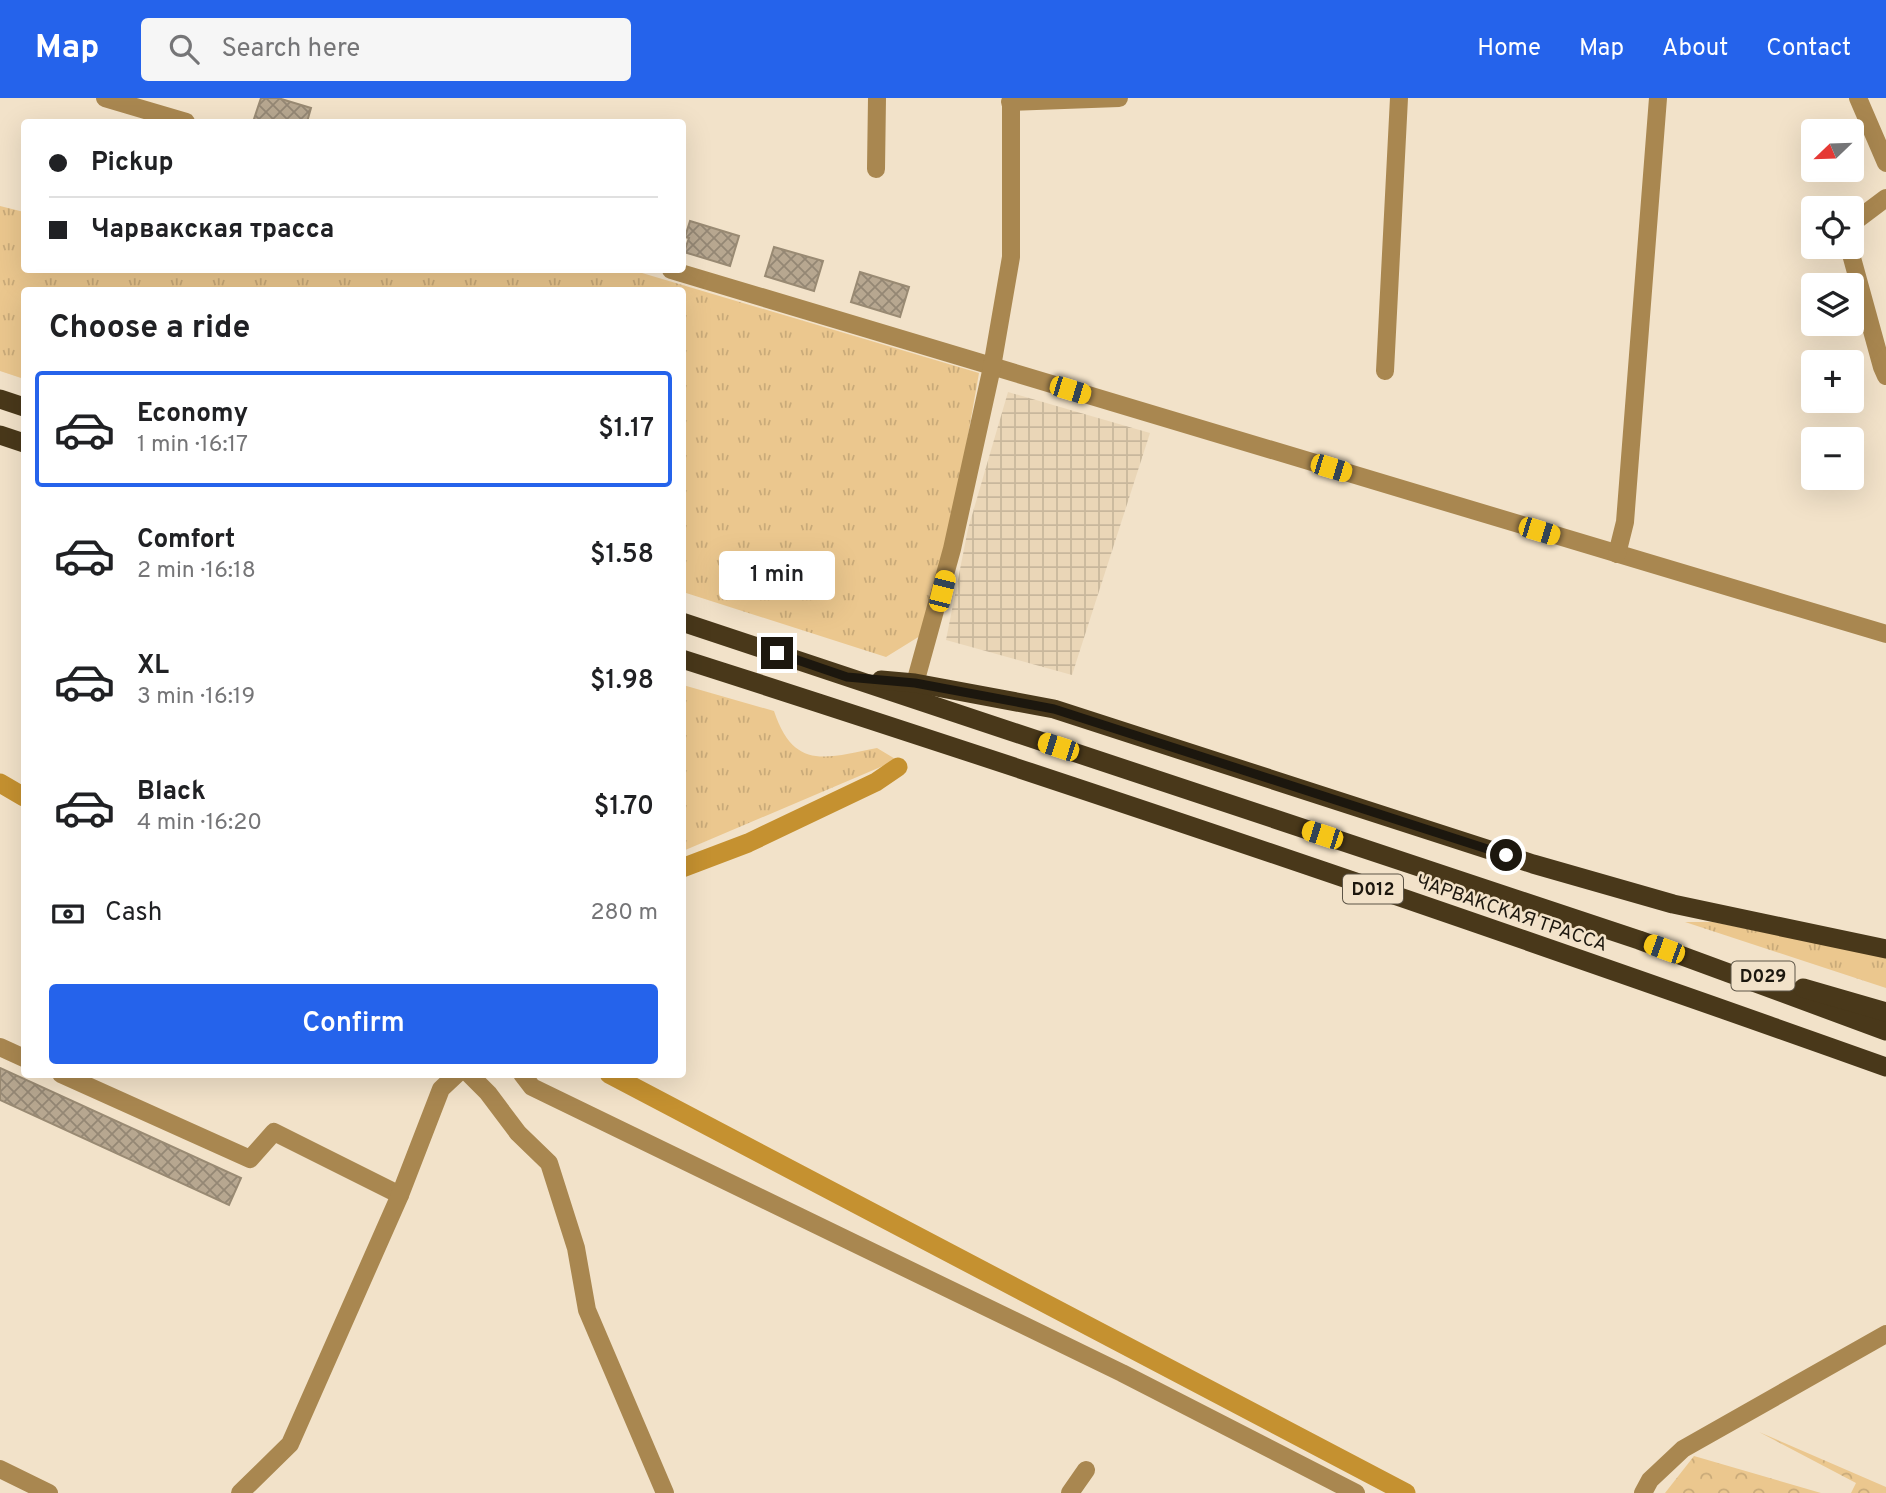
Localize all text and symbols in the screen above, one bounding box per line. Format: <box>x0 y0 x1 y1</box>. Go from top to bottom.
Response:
search box <box>141 18 631 81</box>
text: Map <box>35 28 99 70</box>
icon: search <box>165 30 203 68</box>
text: Search here <box>221 33 360 66</box>
text: Home <box>1477 34 1541 64</box>
text: Map <box>1579 34 1624 64</box>
text: About <box>1662 34 1728 64</box>
text: Contact <box>1766 34 1851 64</box>
north arrow <box>1801 119 1864 182</box>
map controls <box>1801 119 1864 490</box>
text: Pickup <box>91 147 174 180</box>
button: locate <box>1801 196 1864 259</box>
text: Чарвакская трасса <box>91 214 334 247</box>
button: layers <box>1801 273 1864 336</box>
text: Choose a ride <box>49 309 250 349</box>
button: + <box>1801 350 1864 413</box>
car <box>1047 374 1094 406</box>
icon: car <box>53 398 116 461</box>
text: Economy <box>137 398 248 431</box>
text: $1.17 <box>598 413 654 446</box>
button: − <box>1801 427 1864 490</box>
text: 1 min · 16:17 <box>137 431 248 460</box>
car <box>1308 452 1355 484</box>
car <box>1516 515 1563 547</box>
icon: car <box>53 524 116 587</box>
text: Comfort <box>137 524 235 557</box>
text: $1.58 <box>590 539 654 572</box>
callout: 1 min <box>719 552 835 601</box>
text: 2 min · 16:18 <box>137 557 256 586</box>
text: 1 min <box>750 561 804 590</box>
car <box>927 568 958 614</box>
route end <box>761 637 793 669</box>
icon: car <box>53 650 116 713</box>
text: XL <box>137 650 169 683</box>
text: $1.98 <box>590 665 654 698</box>
text: 3 min · 16:19 <box>137 683 255 712</box>
car <box>1035 731 1082 763</box>
icon: car <box>53 776 116 839</box>
text: Black <box>137 776 206 809</box>
text: $1.70 <box>594 791 654 824</box>
text: 4 min · 16:20 <box>137 809 262 838</box>
car <box>1299 819 1346 851</box>
route start <box>1490 839 1522 871</box>
street label: ЧАРВАКСКАЯ ТРАССА <box>1413 870 1610 958</box>
road number: D012 <box>1343 874 1403 904</box>
icon: cash <box>49 895 87 933</box>
text: Cash <box>105 897 162 930</box>
text: 280 m <box>590 899 658 928</box>
car <box>1641 932 1688 966</box>
road number: D029 <box>1732 962 1795 990</box>
button: Confirm <box>49 984 658 1064</box>

